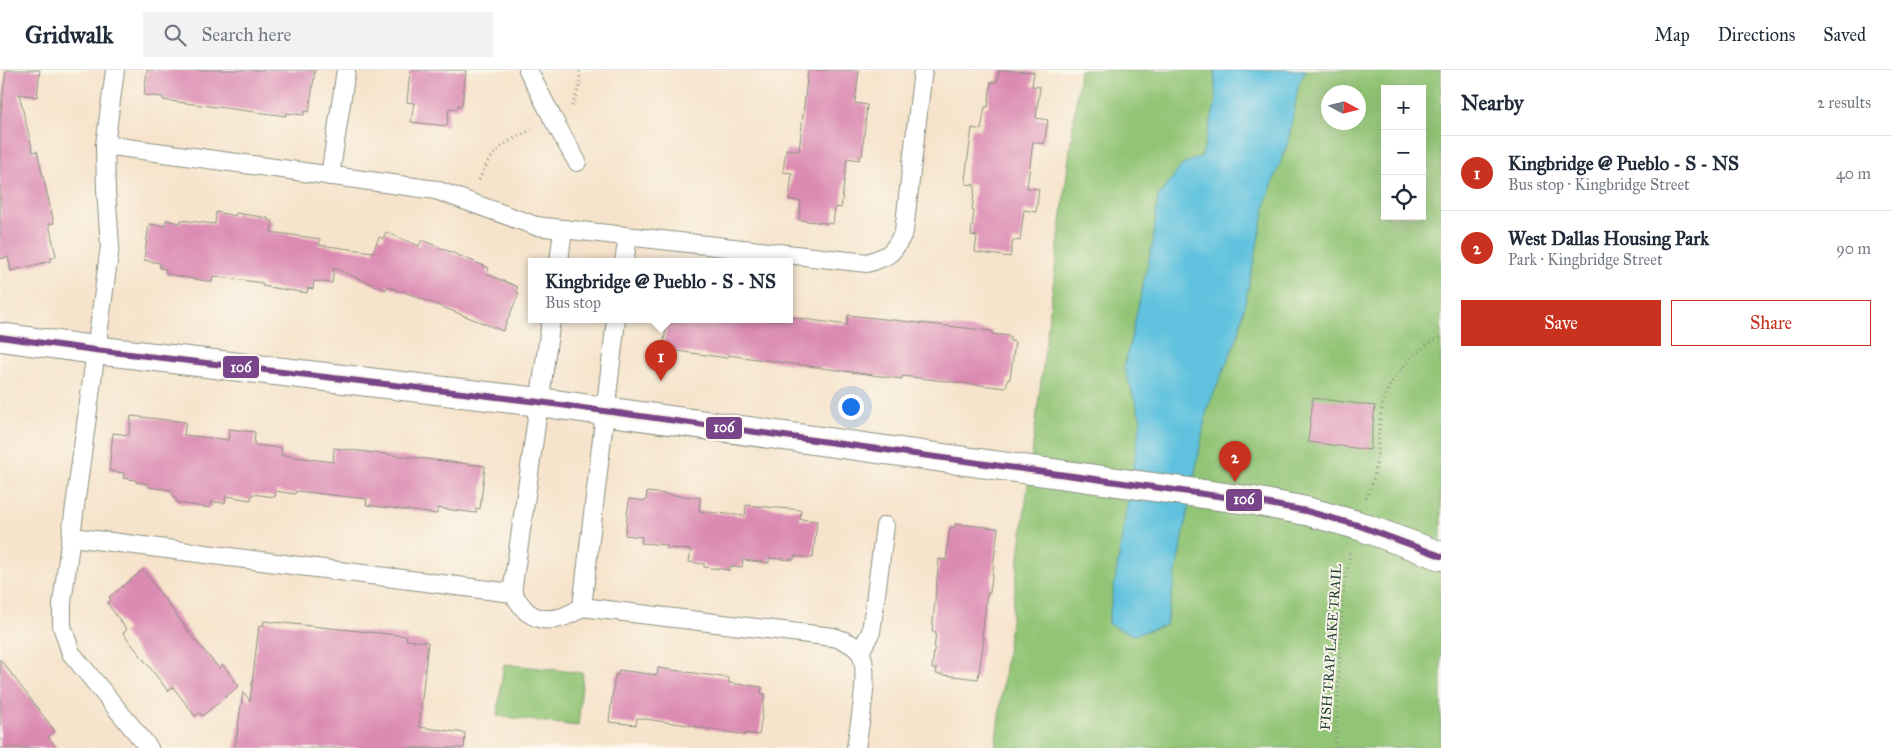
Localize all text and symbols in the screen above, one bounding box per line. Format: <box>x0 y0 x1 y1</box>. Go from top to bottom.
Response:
search box <box>143 12 493 57</box>
text: Gridwalk <box>25 20 113 50</box>
icon: search <box>161 21 189 49</box>
text: Search here <box>201 23 291 46</box>
text: Map <box>1654 24 1690 46</box>
text: Directions <box>1718 24 1795 46</box>
text: Saved <box>1823 24 1866 46</box>
north arrow <box>1321 85 1366 130</box>
map controls <box>1381 85 1426 220</box>
button: + <box>1381 85 1426 130</box>
text: Nearby <box>1461 90 1524 116</box>
text: 2 results <box>1817 93 1871 112</box>
button: − <box>1381 130 1426 175</box>
text: Kingbridge @ Pueblo - S - NS <box>1508 152 1739 175</box>
text: 1 <box>1474 164 1480 183</box>
text: 40 m <box>1836 164 1871 183</box>
button: locate <box>1381 175 1426 220</box>
text: Bus stop · Kingbridge Street <box>1508 175 1690 194</box>
text: West Dallas Housing Park <box>1508 227 1709 250</box>
text: 2 <box>1473 239 1481 258</box>
text: 90 m <box>1836 239 1871 258</box>
text: Park · Kingbridge Street <box>1508 250 1663 269</box>
popup <box>528 258 793 323</box>
text: Kingbridge @ Pueblo - S - NS <box>545 270 776 293</box>
text: Bus stop <box>545 293 601 312</box>
button: Save <box>1461 300 1661 346</box>
button: Share <box>1671 300 1871 346</box>
pin: 1 <box>645 340 677 381</box>
line badge: 106 <box>222 355 260 379</box>
text: 106 <box>231 359 252 376</box>
your location <box>838 394 864 420</box>
line badge: 106 <box>705 416 743 440</box>
text: 106 <box>714 419 735 436</box>
pin: 2 <box>1219 441 1251 482</box>
line badge: 106 <box>1225 488 1263 512</box>
text: 106 <box>1234 491 1255 508</box>
street label: FISH TRAP LAKE TRAIL <box>1317 563 1345 731</box>

